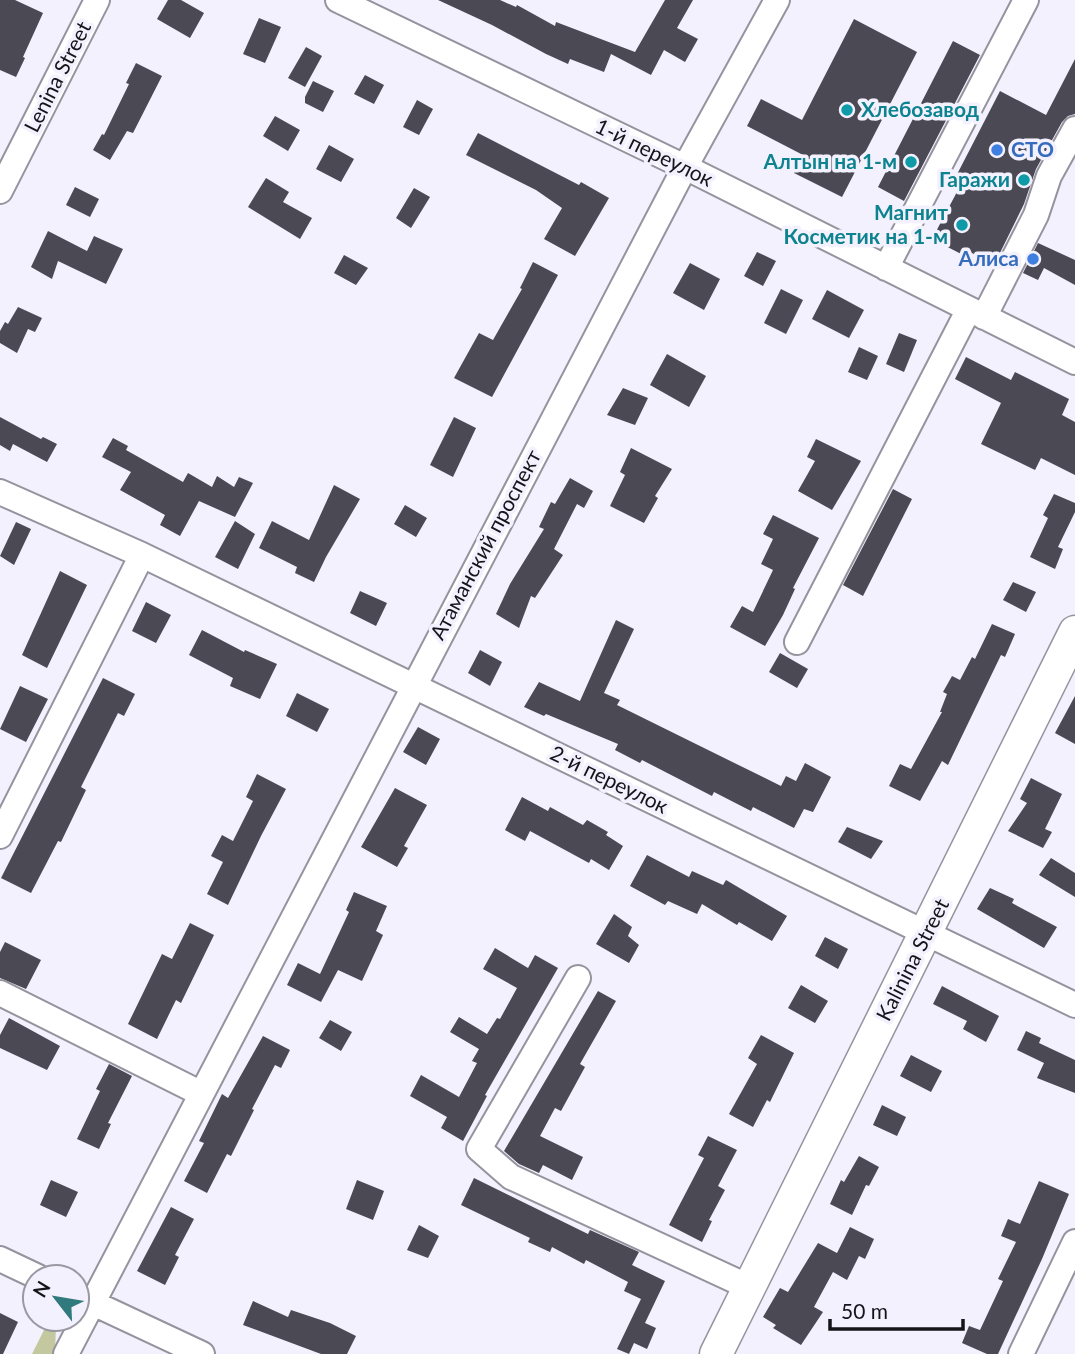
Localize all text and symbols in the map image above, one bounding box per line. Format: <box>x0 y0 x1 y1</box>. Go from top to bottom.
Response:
street label: Lenina Street <box>18 16 95 136</box>
place label: Хлебозавод <box>861 96 979 121</box>
marker: Хлебозавод <box>839 102 855 118</box>
street label: 1-й переулок <box>592 112 718 191</box>
place label: СТО <box>1011 136 1054 161</box>
marker: СТО <box>989 142 1005 158</box>
place label: Алтын на 1-м <box>762 148 897 173</box>
marker: Алтын на 1-м <box>903 154 919 170</box>
place label: Гаражи <box>939 166 1010 191</box>
marker: Гаражи <box>1016 172 1032 188</box>
place label: Магнит Косметик на 1-м <box>784 199 948 248</box>
marker: Магнит Косметик на 1-м <box>954 217 970 233</box>
place label: Алиса <box>958 245 1019 270</box>
marker: Алиса <box>1025 251 1041 267</box>
street label: Атаманский проспект <box>424 445 546 643</box>
street label: 2-й переулок <box>547 739 673 818</box>
street label: Kalinina Street <box>870 894 953 1025</box>
north arrow <box>21 1263 91 1333</box>
text: N <box>27 1277 55 1301</box>
scale bar <box>830 1288 963 1332</box>
text: 50 m <box>841 1298 888 1323</box>

